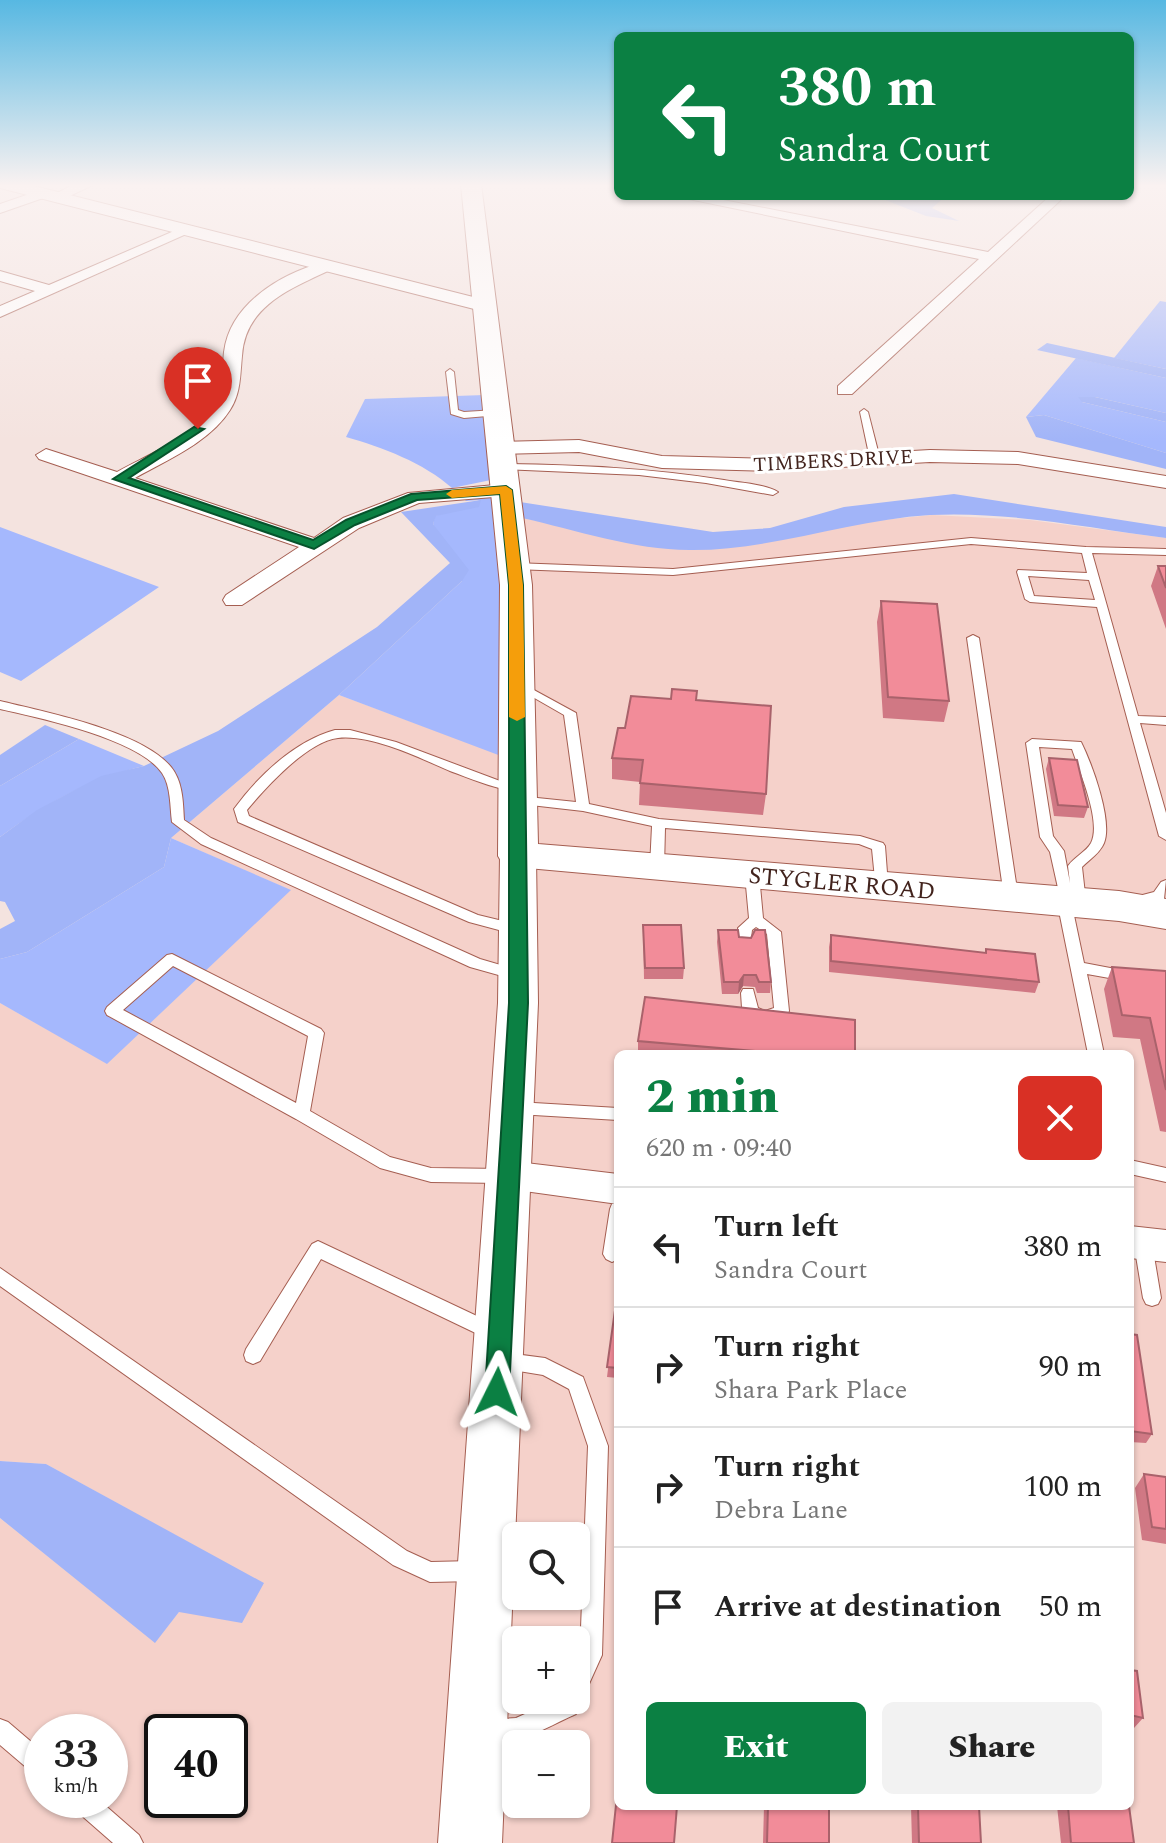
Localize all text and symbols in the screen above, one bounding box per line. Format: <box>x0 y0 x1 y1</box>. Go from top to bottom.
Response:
text: 380 m <box>778 46 937 131</box>
icon: left <box>646 64 750 168</box>
text: Sandra Court <box>778 123 991 178</box>
pin <box>164 347 232 429</box>
icon: arrive <box>176 359 220 403</box>
street label: TIMBERS DRIVE <box>752 442 914 480</box>
street label: STYGLER ROAD <box>747 858 937 910</box>
text: 2 min <box>646 1061 779 1134</box>
button: close <box>1018 1076 1102 1160</box>
text: 620 m · 09:40 <box>646 1128 792 1168</box>
text: Turn left <box>714 1204 839 1250</box>
text: 380 m <box>1024 1224 1102 1270</box>
icon: left <box>646 1225 690 1269</box>
text: Sandra Court <box>714 1250 868 1290</box>
text: Turn right <box>714 1324 860 1370</box>
text: 90 m <box>1039 1344 1102 1390</box>
icon: right <box>646 1345 690 1389</box>
position arrow <box>455 1350 539 1434</box>
text: Shara Park Place <box>714 1370 907 1410</box>
text: Turn right <box>714 1444 860 1490</box>
text: 100 m <box>1024 1464 1102 1510</box>
icon: right <box>646 1465 690 1509</box>
text: Debra Lane <box>714 1490 848 1530</box>
map controls <box>502 1522 590 1818</box>
button: search <box>502 1522 590 1610</box>
text: Arrive at destination <box>714 1584 1001 1630</box>
text: 50 m <box>1039 1584 1102 1630</box>
icon: arrive <box>646 1585 690 1629</box>
button: + <box>502 1626 590 1714</box>
button: Exit <box>646 1702 866 1794</box>
button: Share <box>882 1702 1102 1794</box>
speed limit sign: 40 <box>144 1714 248 1818</box>
text: 33 <box>54 1725 98 1786</box>
button: − <box>502 1730 590 1818</box>
text: km/h <box>54 1771 99 1801</box>

